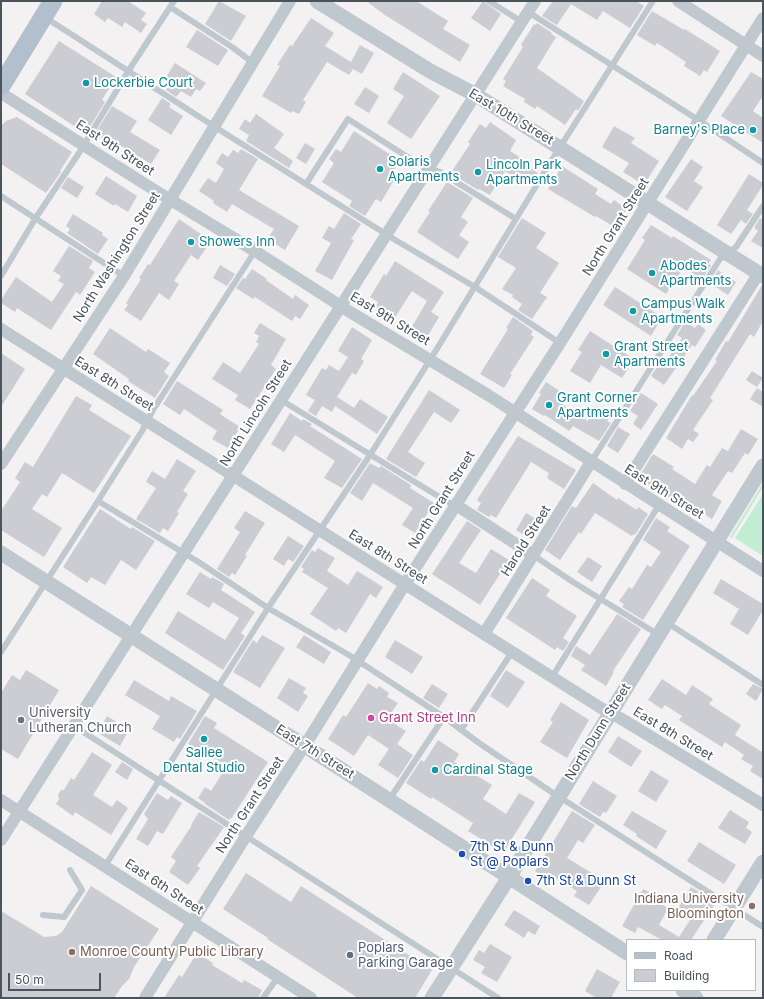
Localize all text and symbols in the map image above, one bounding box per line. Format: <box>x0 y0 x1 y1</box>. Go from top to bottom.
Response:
place label: Lockerbie Court <box>94 75 193 91</box>
marker: Lockerbie Court <box>81 78 91 88</box>
street label: East 10th Street <box>466 86 556 148</box>
street label: East 9th Street <box>73 117 157 179</box>
place label: Barney's Place <box>654 122 745 138</box>
marker: Barney's Place <box>748 125 758 135</box>
place label: Solaris Apartments <box>388 154 459 185</box>
place label: Lincoln Park Apartments <box>486 157 562 188</box>
marker: Solaris Apartments <box>375 164 385 174</box>
marker: Lincoln Park Apartments <box>473 167 483 177</box>
street label: North Grant Street <box>580 175 652 279</box>
street label: North Washington Street <box>70 189 164 325</box>
place label: Showers Inn <box>199 234 275 250</box>
marker: Showers Inn <box>186 237 196 247</box>
place label: Abodes Apartments <box>660 258 731 289</box>
marker: Abodes Apartments <box>647 268 657 278</box>
street label: East 9th Street <box>347 289 433 349</box>
place label: Campus Walk Apartments <box>641 296 725 327</box>
marker: Campus Walk Apartments <box>628 306 638 316</box>
place label: Grant Street Apartments <box>614 339 688 370</box>
marker: Grant Street Apartments <box>601 349 611 359</box>
street label: East 8th Street <box>72 353 156 415</box>
street label: North Lincoln Street <box>217 357 295 469</box>
place label: Grant Corner Apartments <box>557 390 637 421</box>
marker: Grant Corner Apartments <box>544 400 554 410</box>
street label: North Grant Street <box>406 448 478 552</box>
street label: East 9th Street <box>622 461 706 523</box>
street label: Harold Street <box>498 503 554 579</box>
street label: East 8th Street <box>346 526 430 588</box>
street label: North Dunn Street <box>562 681 634 783</box>
street label: East 8th Street <box>630 704 716 764</box>
place label: University Lutheran Church <box>29 705 132 736</box>
place label: Grant Street Inn <box>379 710 476 726</box>
marker: Grant Street Inn <box>366 713 376 723</box>
marker: University Lutheran Church <box>16 715 26 725</box>
street label: East 7th Street <box>273 722 357 782</box>
marker: Sallee Dental Studio <box>199 734 209 744</box>
place label: Sallee Dental Studio <box>163 745 245 776</box>
street label: North Grant Street <box>213 754 287 856</box>
place label: Cardinal Stage <box>443 762 533 778</box>
marker: Cardinal Stage <box>430 765 440 775</box>
place label: 7th St & Dunn St @ Poplars <box>470 839 554 870</box>
marker: 7th St & Dunn St @ Poplars <box>457 849 467 859</box>
street label: East 6th Street <box>122 856 206 918</box>
place label: 7th St & Dunn St <box>536 873 636 889</box>
marker: 7th St & Dunn St <box>523 876 533 886</box>
place label: Indiana University Bloomington <box>634 891 744 922</box>
marker: Indiana University Bloomington <box>747 901 757 911</box>
legend <box>626 939 756 991</box>
place label: Poplars Parking Garage <box>358 940 453 971</box>
place label: Monroe County Public Library <box>80 944 263 960</box>
marker: Monroe County Public Library <box>67 947 77 957</box>
text: Road <box>664 948 693 963</box>
marker: Poplars Parking Garage <box>345 950 355 960</box>
scale bar <box>10 965 103 991</box>
text: Building <box>664 968 709 983</box>
text: 50 m <box>15 972 44 987</box>

